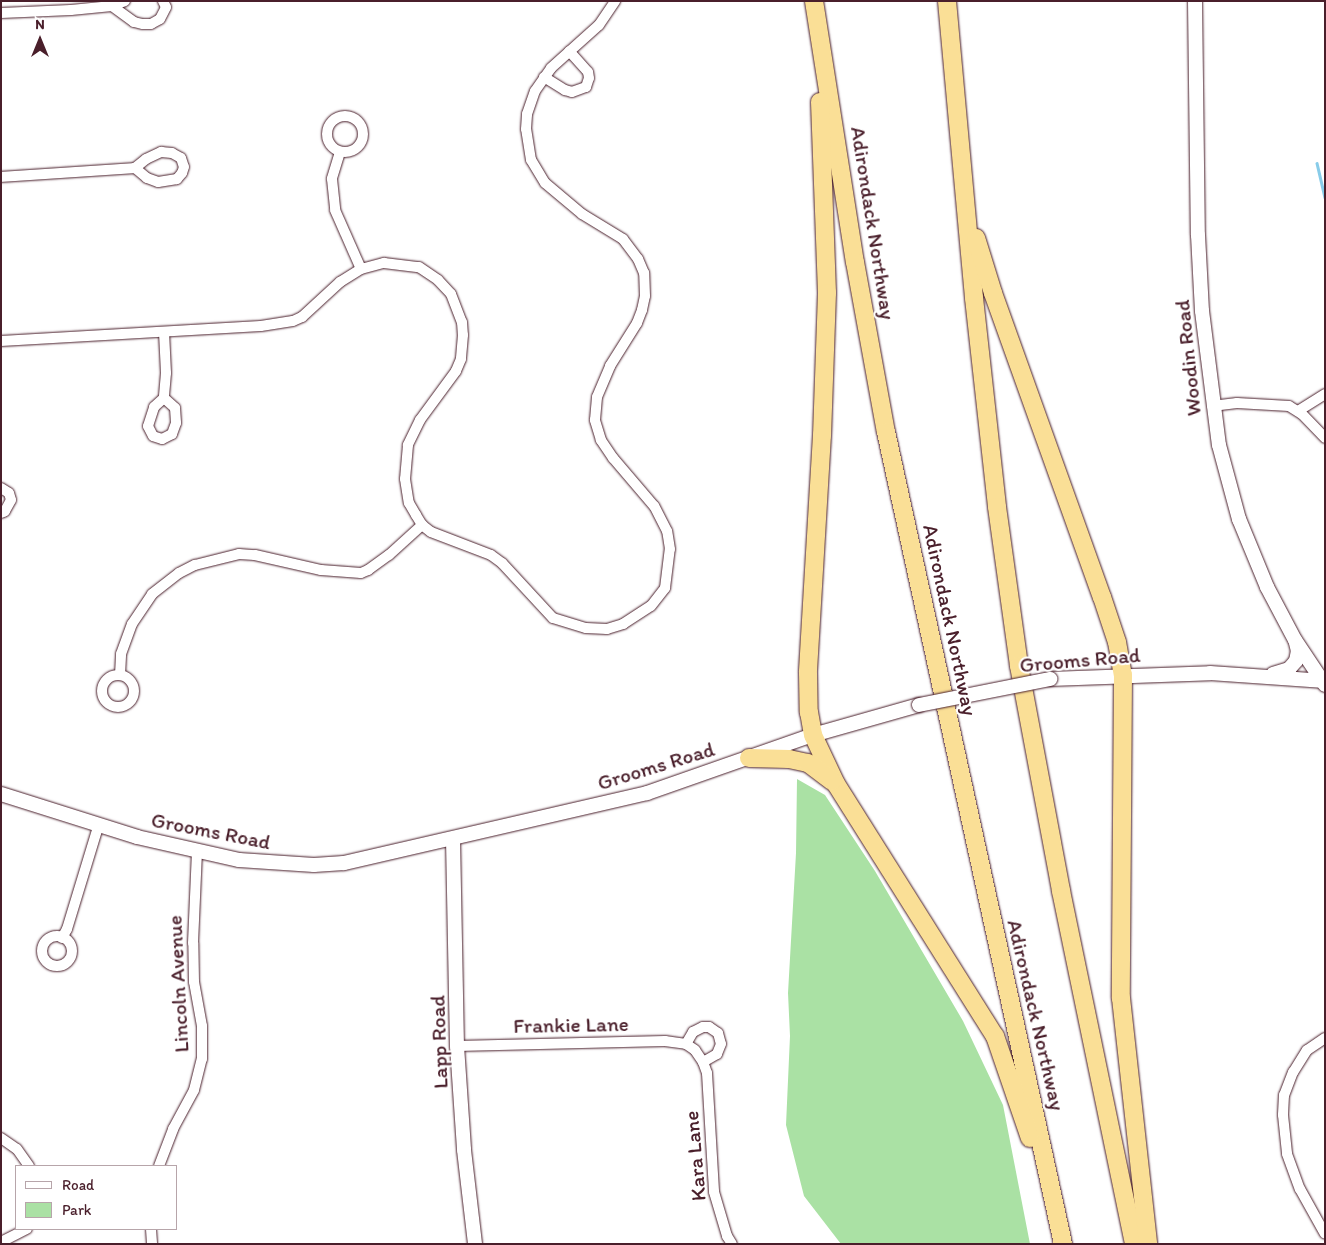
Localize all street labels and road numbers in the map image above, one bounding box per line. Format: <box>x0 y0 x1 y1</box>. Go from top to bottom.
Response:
street label: Adirondack Northway <box>845 125 901 321</box>
street label: Woodin Road <box>1169 299 1207 417</box>
street label: Adirondack Northway <box>917 522 983 718</box>
street label: Grooms Road <box>1019 642 1141 678</box>
street label: Grooms Road <box>595 736 717 796</box>
street label: Grooms Road <box>149 807 273 855</box>
street label: Lincoln Avenue <box>162 915 194 1053</box>
street label: Adirondack Northway <box>1002 917 1070 1113</box>
street label: Lapp Road <box>425 995 453 1089</box>
street label: Frankie Lane <box>513 1011 629 1039</box>
street label: Kara Lane <box>678 1110 712 1202</box>

